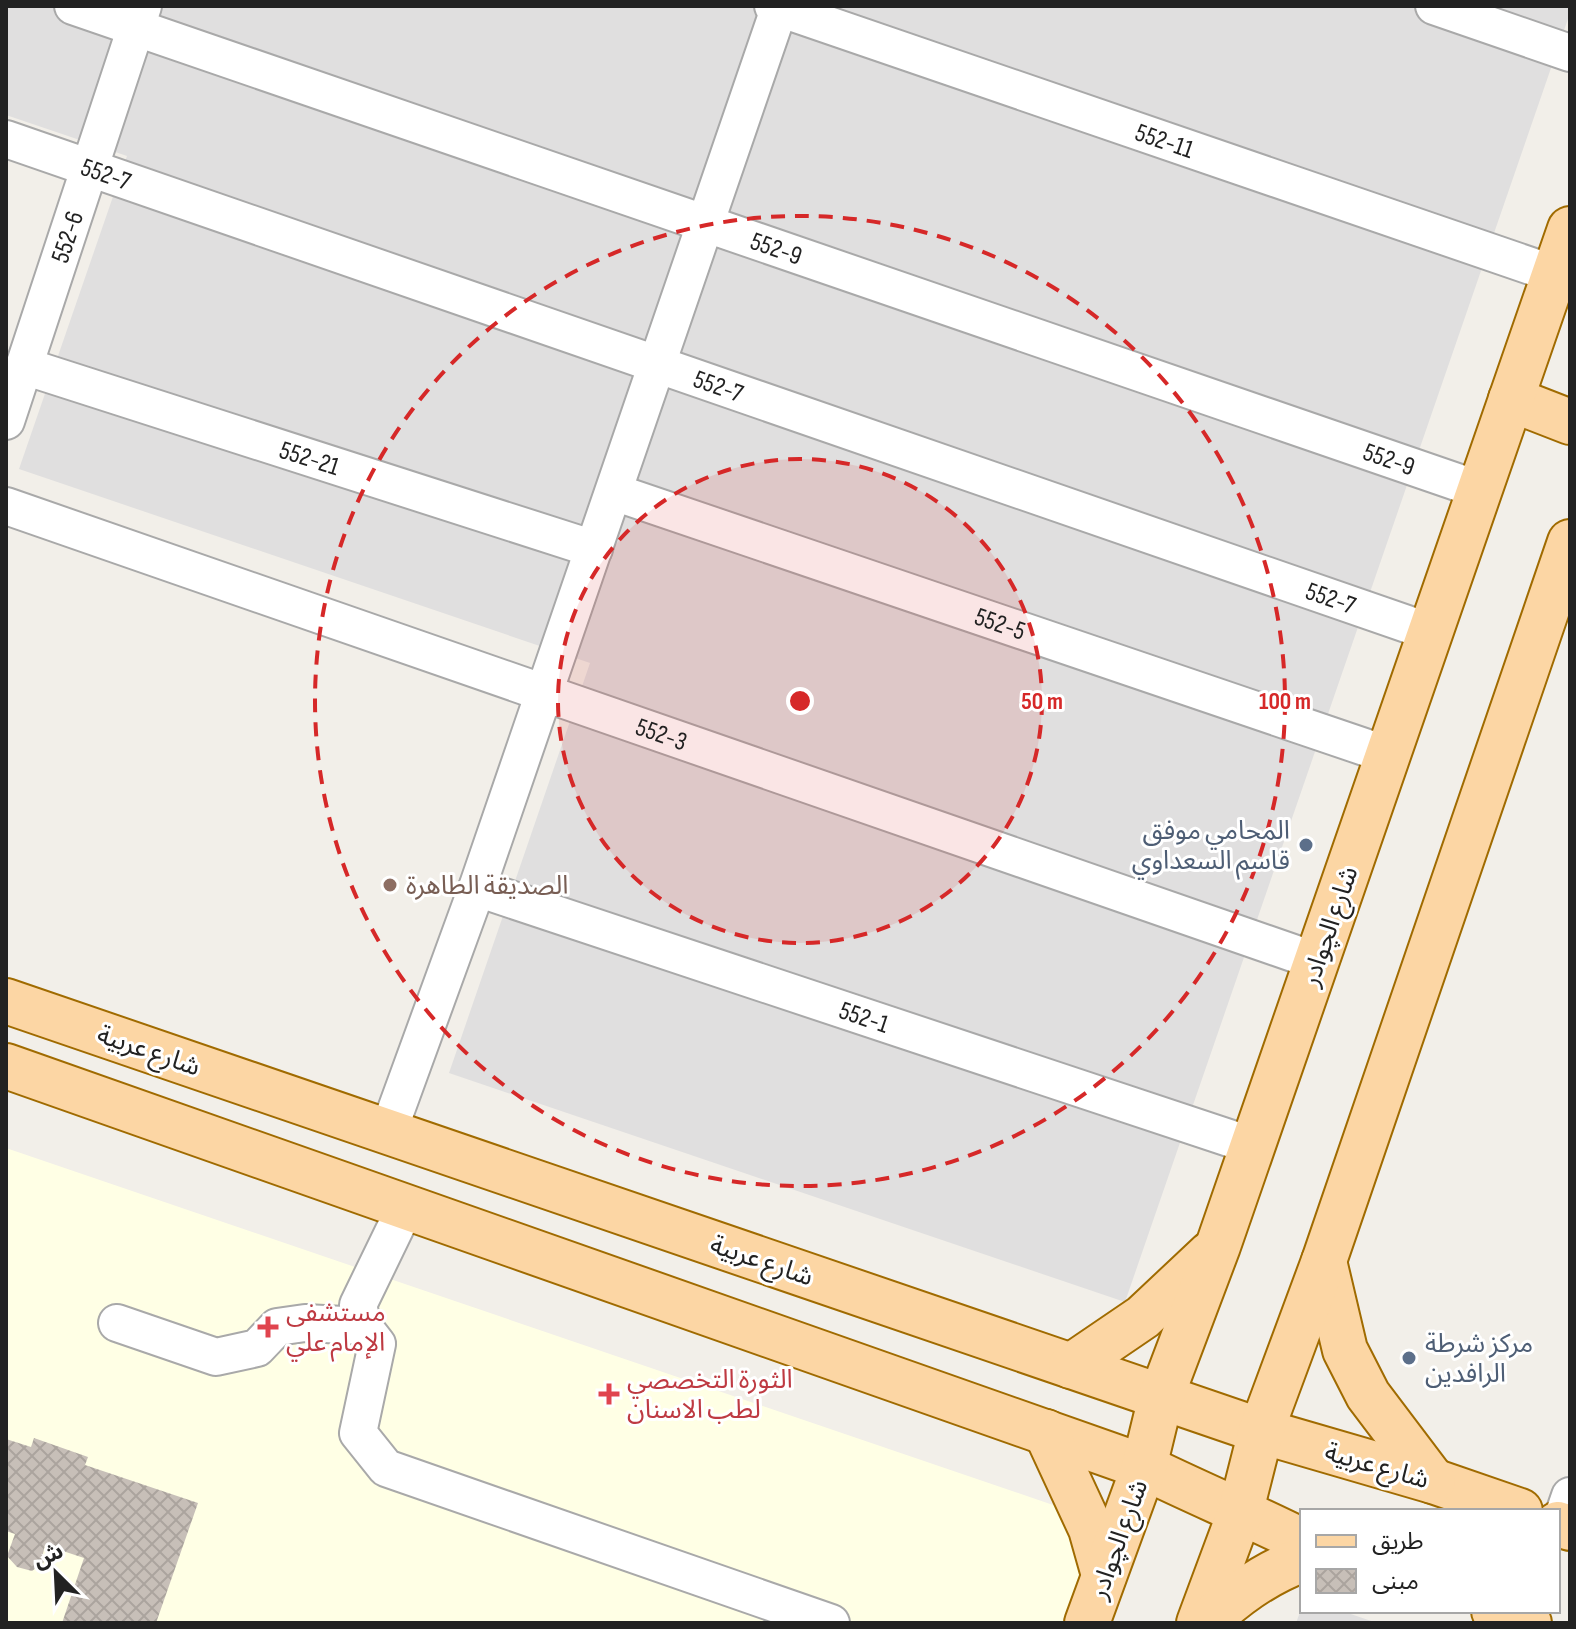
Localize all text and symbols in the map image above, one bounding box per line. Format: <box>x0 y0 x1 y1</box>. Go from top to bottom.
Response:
street label: 552-11 <box>1131 117 1197 166</box>
street label: 552-7 <box>77 152 135 198</box>
street label: 552-6 <box>45 207 91 267</box>
street label: 552-9 <box>746 226 806 273</box>
street label: 552-7 <box>689 364 748 410</box>
street label: 552-21 <box>275 435 343 483</box>
street label: 552-9 <box>1359 437 1419 483</box>
street label: 552-7 <box>1301 576 1360 622</box>
street label: 552-5 <box>970 602 1029 648</box>
centre of rings <box>786 687 814 715</box>
text: 50 m <box>1021 687 1063 716</box>
text: 100 m <box>1259 687 1311 716</box>
street label: 552-3 <box>631 712 691 758</box>
place label: المحامي موفق قاسم السعداوي <box>1132 816 1290 880</box>
marker: المحامي موفق قاسم السعداوي <box>1297 836 1315 854</box>
street label: شارع الچوادر <box>1295 862 1367 992</box>
place label: الصديقة الطاهرة <box>406 871 569 902</box>
marker: الصديقة الطاهرة <box>381 876 399 894</box>
street label: 552-1 <box>835 996 892 1041</box>
street label: شارع عربية <box>92 1019 204 1085</box>
street label: شارع عربية <box>705 1229 817 1295</box>
place label: مستشفى الإمام علي <box>286 1298 386 1362</box>
marker: مستشفى الإمام علي <box>257 1316 279 1338</box>
place label: مركز شرطة الرافدين <box>1425 1329 1533 1390</box>
marker: مركز شرطة الرافدين <box>1400 1349 1418 1367</box>
place label: الثورة التخصصي لطب الاسنان <box>627 1365 793 1426</box>
marker: الثورة التخصصي لطب الاسنان <box>598 1383 620 1405</box>
street label: شارع عربية <box>1320 1437 1432 1498</box>
street label: شارع الچوادر <box>1083 1476 1157 1605</box>
legend <box>1300 1509 1560 1613</box>
text: طريق <box>1372 1527 1424 1556</box>
north arrow <box>16 1533 96 1613</box>
text: ش <box>29 1538 68 1575</box>
text: مبنى <box>1372 1567 1419 1596</box>

